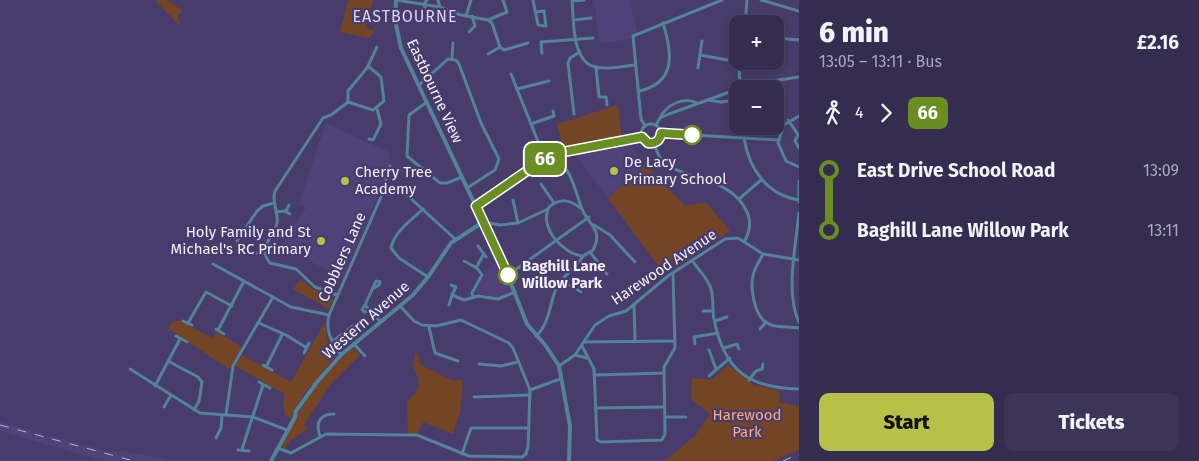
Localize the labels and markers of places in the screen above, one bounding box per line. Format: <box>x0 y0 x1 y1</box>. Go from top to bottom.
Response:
unlabelled marker <box>682 125 702 145</box>
place label: De Lacy Primary School <box>624 153 727 188</box>
place label: Cherry Tree Academy <box>355 163 432 198</box>
marker: De Lacy Primary School <box>608 165 620 177</box>
marker: Cherry Tree Academy <box>339 175 351 187</box>
place label: Holy Family and St Michael's RC Primary <box>171 223 312 258</box>
marker: Holy Family and St Michael's RC Primary <box>315 235 327 247</box>
place label: Baghill Lane Willow Park <box>522 257 606 292</box>
marker: Baghill Lane Willow Park <box>498 265 518 285</box>

